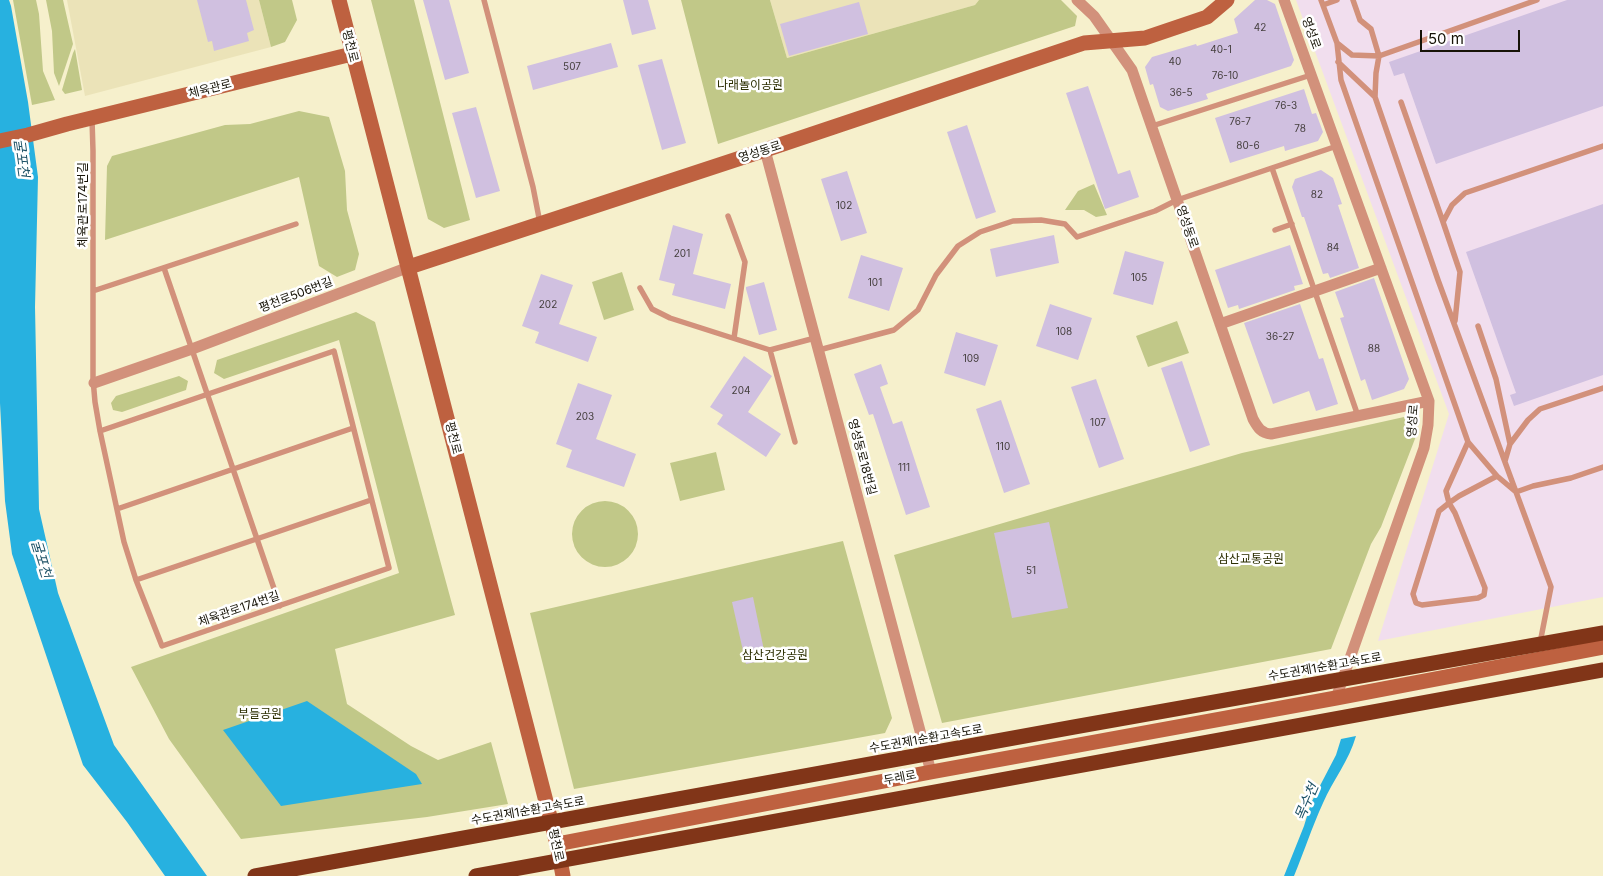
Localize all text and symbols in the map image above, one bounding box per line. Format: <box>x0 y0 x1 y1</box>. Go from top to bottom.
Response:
street label: 영성로 <box>1299 15 1323 51</box>
scale bar <box>1423 20 1523 52</box>
house number: 42 <box>1254 22 1266 34</box>
street label: 평천로 <box>339 28 361 64</box>
text: 50 m <box>1428 29 1464 48</box>
house number: 40-1 <box>1210 44 1232 56</box>
house number: 40 <box>1169 56 1181 68</box>
house number: 507 <box>563 61 581 73</box>
house number: 76-10 <box>1212 70 1238 82</box>
street label: 체육관로 <box>187 77 233 101</box>
park label: 나래놀이공원 <box>717 78 783 92</box>
house number: 36-5 <box>1169 87 1193 99</box>
house number: 76-3 <box>1275 100 1297 112</box>
house number: 76-7 <box>1229 116 1251 128</box>
house number: 78 <box>1294 123 1306 135</box>
water label: 굴포천 <box>10 138 32 178</box>
street label: 영성동로 <box>737 138 783 166</box>
house number: 80-6 <box>1236 140 1260 152</box>
street label: 체육관로174번길 <box>76 163 90 247</box>
house number: 82 <box>1311 189 1323 201</box>
house number: 102 <box>836 200 852 212</box>
street label: 영성동로 <box>1173 204 1201 250</box>
house number: 84 <box>1327 242 1339 254</box>
house number: 201 <box>674 248 690 260</box>
house number: 105 <box>1131 272 1147 284</box>
street label: 평천로506번길 <box>257 274 335 316</box>
house number: 101 <box>868 277 882 289</box>
house number: 202 <box>539 299 557 311</box>
house number: 108 <box>1056 326 1072 338</box>
house number: 36-27 <box>1266 331 1294 343</box>
house number: 88 <box>1368 343 1380 355</box>
house number: 109 <box>963 353 979 365</box>
house number: 204 <box>732 385 750 397</box>
street label: 영성로 <box>1404 404 1422 438</box>
house number: 203 <box>576 411 594 423</box>
street label: 영성동로18번길 <box>845 417 879 497</box>
house number: 107 <box>1090 417 1106 429</box>
street label: 평천로 <box>442 420 464 456</box>
house number: 110 <box>996 441 1010 453</box>
house number: 111 <box>898 462 910 474</box>
water label: 굴포천 <box>27 538 55 580</box>
park label: 삼산교통공원 <box>1218 552 1284 566</box>
house number: 51 <box>1026 565 1036 577</box>
street label: 체육관로174번길 <box>196 588 282 630</box>
park label: 삼산건강공원 <box>742 648 808 662</box>
street label: 수도권제1순환고속도로 <box>1267 650 1383 684</box>
park label: 부들공원 <box>238 707 282 721</box>
street label: 수도권제1순환고속도로 <box>868 722 984 756</box>
street label: 두레로 <box>882 768 918 788</box>
water label: 목수천 <box>1292 781 1322 823</box>
street label: 수도권제1순환고속도로 <box>470 794 586 828</box>
street label: 평천로 <box>546 827 566 863</box>

